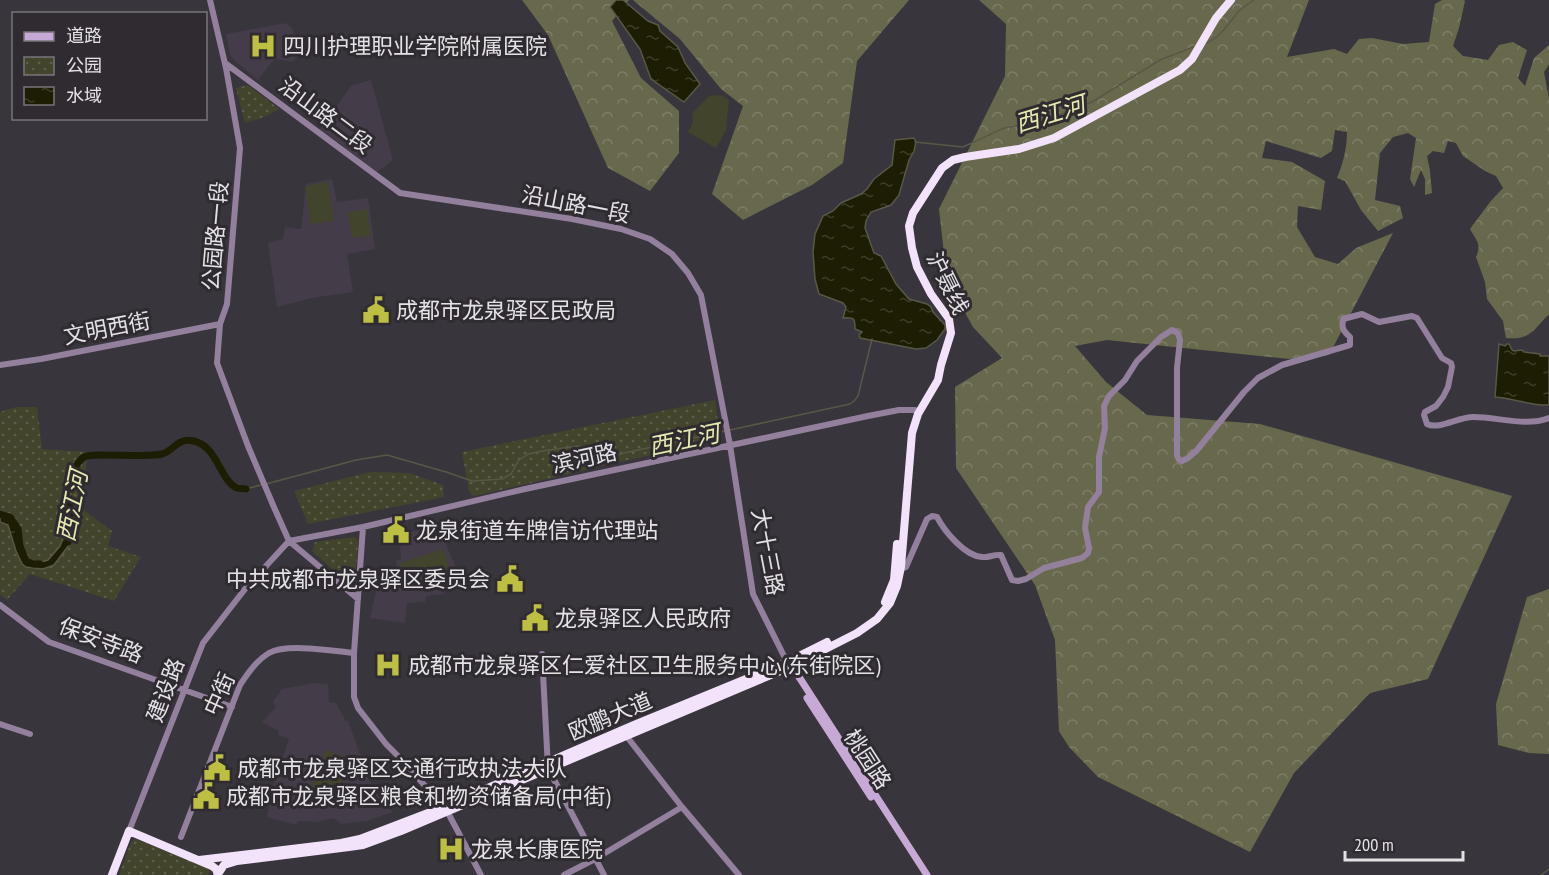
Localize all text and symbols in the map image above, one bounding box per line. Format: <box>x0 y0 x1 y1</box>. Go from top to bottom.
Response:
legend <box>12 12 207 120</box>
text: 道路 <box>66 24 102 47</box>
hospital icon: 四川护理职业学院附属医院 <box>248 31 278 61</box>
place label: 四川护理职业学院附属医院 <box>283 32 547 60</box>
text: 公园 <box>66 54 102 77</box>
street label: 沿山路二段 <box>274 71 378 159</box>
text: 水域 <box>66 84 102 107</box>
water label: 西江河 <box>1011 87 1093 139</box>
street label: 公园路一段 <box>196 180 234 292</box>
street label: 沿山路一段 <box>519 180 633 228</box>
street label: 沪聂线 <box>921 247 975 319</box>
public building icon: 成都市龙泉驿区民政局 <box>361 295 391 325</box>
place label: 成都市龙泉驿区民政局 <box>396 296 616 324</box>
street label: 文明西街 <box>61 306 153 350</box>
water label: 西江河 <box>646 417 726 463</box>
street label: 滨河路 <box>549 437 619 479</box>
water label: 西江河 <box>50 464 95 544</box>
street label: 大十三路 <box>746 506 790 598</box>
public building icon: 龙泉街道车牌信访代理站 <box>381 515 411 545</box>
place label: 龙泉街道车牌信访代理站 <box>416 516 658 544</box>
public building icon: 中共成都市龙泉驿区委员会 <box>495 564 525 594</box>
place label: 中共成都市龙泉驿区委员会 <box>226 565 490 593</box>
public building icon: 龙泉驿区人民政府 <box>520 603 550 633</box>
place label: 龙泉驿区人民政府 <box>555 604 731 632</box>
street label: 保安寺路 <box>55 611 147 669</box>
hospital icon: 成都市龙泉驿区仁爱社区卫生服务中心(东街院区) <box>373 650 403 680</box>
place label: 成都市龙泉驿区仁爱社区卫生服务中心(东街院区) <box>408 651 881 679</box>
street label: 建设路 <box>140 654 190 726</box>
street label: 中街 <box>197 668 241 720</box>
street label: 欧鹏大道 <box>564 686 656 746</box>
street label: 桃园路 <box>838 724 898 794</box>
public building icon: 成都市龙泉驿区交通行政执法大队 <box>202 753 232 783</box>
place label: 成都市龙泉驿区交通行政执法大队 <box>237 754 567 782</box>
public building icon: 成都市龙泉驿区粮食和物资储备局(中街) <box>191 781 221 811</box>
place label: 成都市龙泉驿区粮食和物资储备局(中街) <box>226 782 611 810</box>
scale bar <box>1345 824 1464 862</box>
text: 200 m <box>1354 833 1394 856</box>
hospital icon: 龙泉长康医院 <box>436 834 466 864</box>
place label: 龙泉长康医院 <box>471 835 603 863</box>

